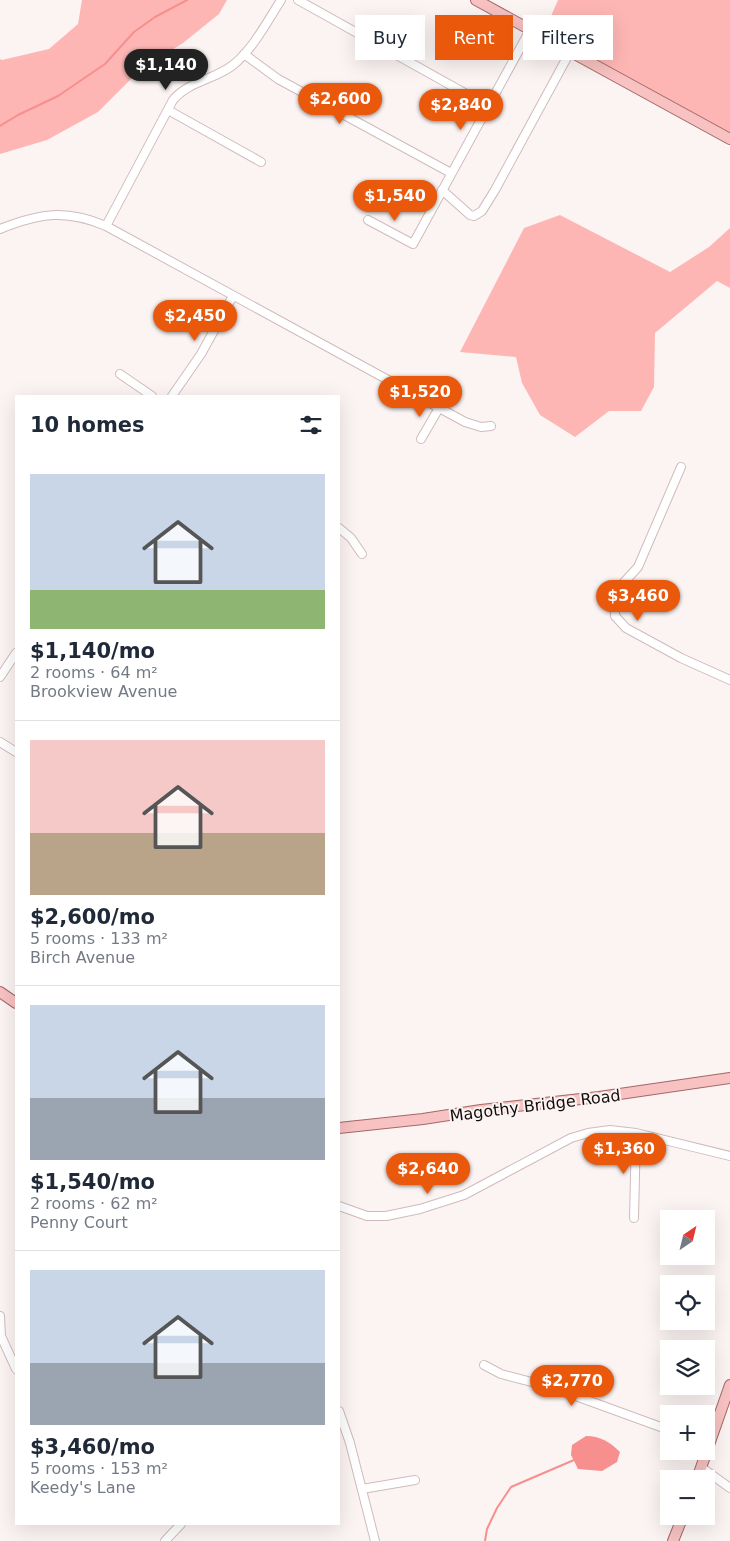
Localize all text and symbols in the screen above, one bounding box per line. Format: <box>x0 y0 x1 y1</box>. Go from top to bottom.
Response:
chip: Buy <box>355 15 425 60</box>
chip: Rent <box>435 15 513 60</box>
chip: Filters <box>523 15 613 60</box>
pin: $1,140 <box>125 48 207 91</box>
text: $1,140 <box>135 55 197 74</box>
pin: $2,600 <box>299 82 381 125</box>
pin: $2,840 <box>420 88 502 131</box>
text: $2,600 <box>309 89 371 108</box>
text: $2,840 <box>430 95 492 114</box>
pin: $1,540 <box>354 180 436 222</box>
text: $1,540 <box>364 186 426 205</box>
pin: $2,450 <box>154 300 236 342</box>
text: $2,450 <box>164 306 226 325</box>
pin: $1,520 <box>379 376 461 418</box>
text: $1,520 <box>389 382 451 401</box>
icon: filters <box>297 411 325 439</box>
text: 10 homes <box>30 413 145 437</box>
icon: home <box>133 507 223 597</box>
pin: $3,460 <box>597 580 679 622</box>
text: $3,460 <box>607 586 669 605</box>
text: $1,140/mo <box>30 639 155 663</box>
text: 2 rooms · 64 m² <box>30 663 158 682</box>
text: Brookview Avenue <box>30 682 177 701</box>
icon: home <box>133 772 223 862</box>
text: $2,600/mo <box>30 905 155 929</box>
text: 5 rooms · 133 m² <box>30 929 168 948</box>
text: Birch Avenue <box>30 948 135 967</box>
icon: home <box>133 1037 223 1127</box>
street label: Magothy Bridge Road <box>449 1086 622 1125</box>
pin: $1,360 <box>583 1132 665 1175</box>
text: $1,360 <box>593 1139 655 1158</box>
pin: $2,640 <box>387 1152 469 1195</box>
text: $2,640 <box>397 1159 459 1178</box>
text: $1,540/mo <box>30 1170 155 1194</box>
text: 2 rooms · 62 m² <box>30 1194 158 1213</box>
north arrow <box>660 1210 715 1265</box>
map controls <box>660 1210 715 1525</box>
text: Penny Court <box>30 1213 128 1232</box>
button: locate <box>660 1275 715 1330</box>
icon: home <box>133 1302 223 1392</box>
button: layers <box>660 1340 715 1395</box>
pin: $2,770 <box>531 1364 613 1407</box>
text: $2,770 <box>541 1371 603 1390</box>
button: + <box>660 1405 715 1460</box>
text: $3,460/mo <box>30 1435 155 1459</box>
text: 5 rooms · 153 m² <box>30 1459 168 1478</box>
button: − <box>660 1470 715 1525</box>
text: Keedy's Lane <box>30 1478 136 1497</box>

